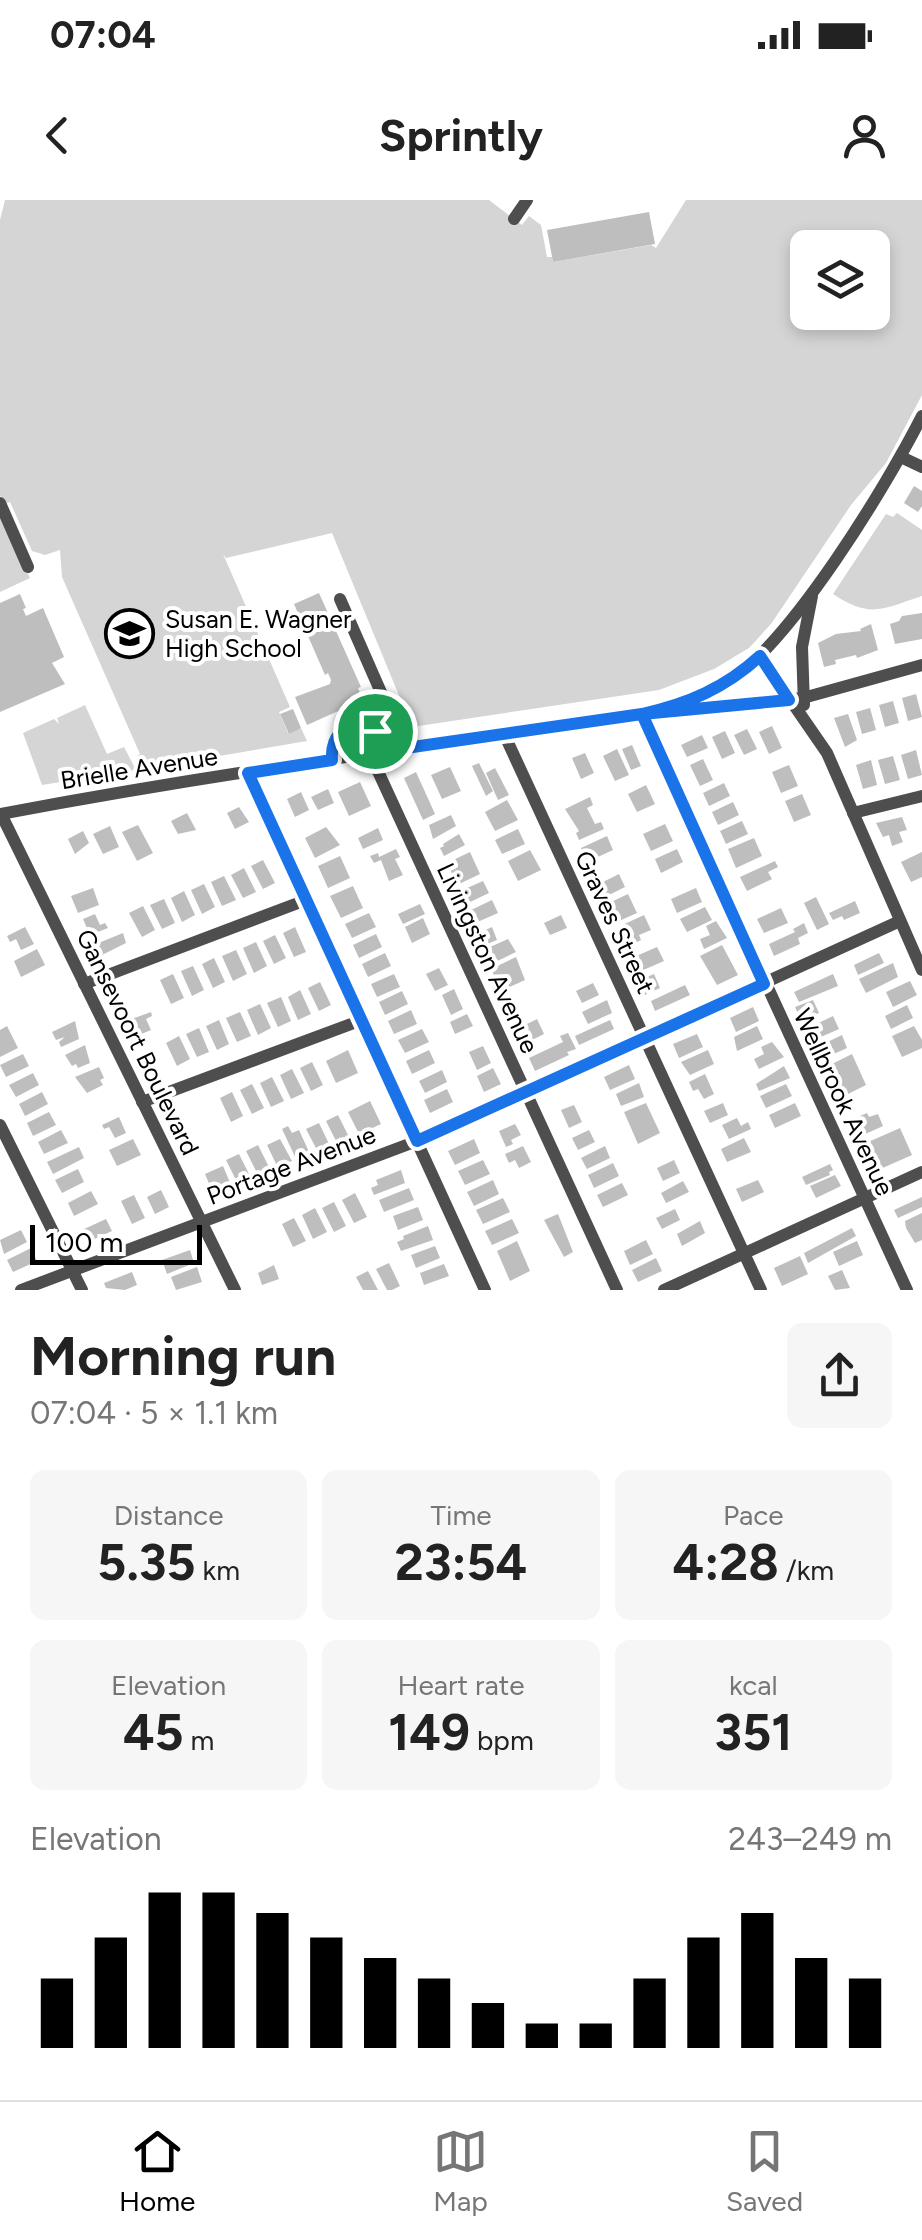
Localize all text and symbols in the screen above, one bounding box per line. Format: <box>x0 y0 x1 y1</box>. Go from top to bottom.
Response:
text: 07:04 <box>50 12 156 58</box>
icon: back <box>30 108 85 163</box>
text: Sprintly <box>379 108 543 162</box>
icon: person <box>837 108 892 163</box>
map controls <box>790 230 890 330</box>
button: layers <box>790 230 890 330</box>
place label: Susan E. Wagner High School <box>165 604 352 663</box>
school or university icon: Susan E. Wagner High School <box>104 607 156 659</box>
pin <box>333 689 418 774</box>
icon: arrive <box>348 704 403 759</box>
street label: Brielle Avenue <box>58 741 220 795</box>
street label: Graves Street <box>569 846 661 998</box>
street label: Livingston Avenue <box>431 858 545 1058</box>
street label: Gansevoort Boulevard <box>70 924 206 1160</box>
street label: Wellbrook Avenue <box>788 1004 900 1200</box>
street label: Portage Avenue <box>202 1119 380 1211</box>
scale bar <box>30 1220 202 1264</box>
text: 100 m <box>45 1225 123 1259</box>
text: Morning run <box>30 1323 336 1389</box>
button: share <box>787 1323 892 1428</box>
text: 07:04 · 5 × 1.1 km <box>30 1394 278 1432</box>
text: Distance <box>114 1498 224 1532</box>
text: Time <box>430 1498 492 1532</box>
text: Pace <box>723 1498 784 1532</box>
text: 5.35 <box>97 1532 196 1593</box>
text: 23:54 <box>395 1532 527 1593</box>
text: 4:28 <box>673 1532 779 1593</box>
text: km <box>196 1553 240 1587</box>
text: /km <box>779 1553 834 1587</box>
text: Elevation <box>111 1668 226 1702</box>
text: Heart rate <box>397 1668 525 1702</box>
text: kcal <box>729 1668 778 1702</box>
text: 45 <box>123 1702 184 1763</box>
text: 149 <box>388 1702 470 1763</box>
text: 351 <box>714 1702 792 1763</box>
text: m <box>184 1723 214 1757</box>
text: bpm <box>470 1723 534 1757</box>
text: Elevation <box>30 1820 162 1858</box>
text: 243–249 m <box>728 1820 892 1858</box>
tab: Home <box>119 2124 195 2218</box>
tab: Map <box>433 2124 488 2218</box>
tab: Saved <box>726 2124 803 2218</box>

